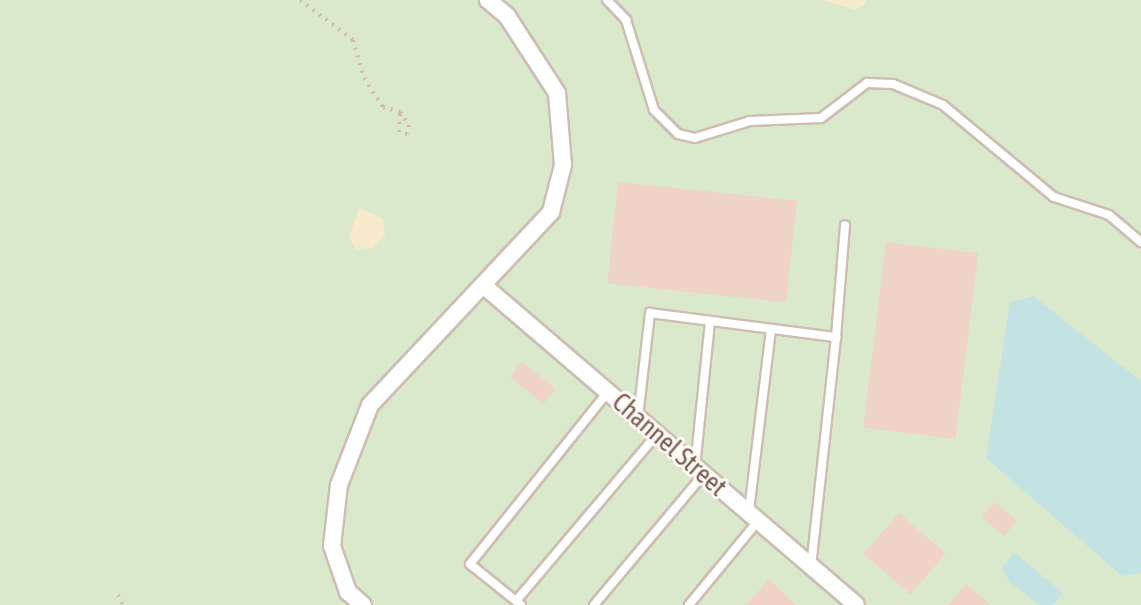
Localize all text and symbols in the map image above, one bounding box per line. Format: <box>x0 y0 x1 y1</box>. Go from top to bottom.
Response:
street label: Channel Street <box>606 387 732 503</box>

